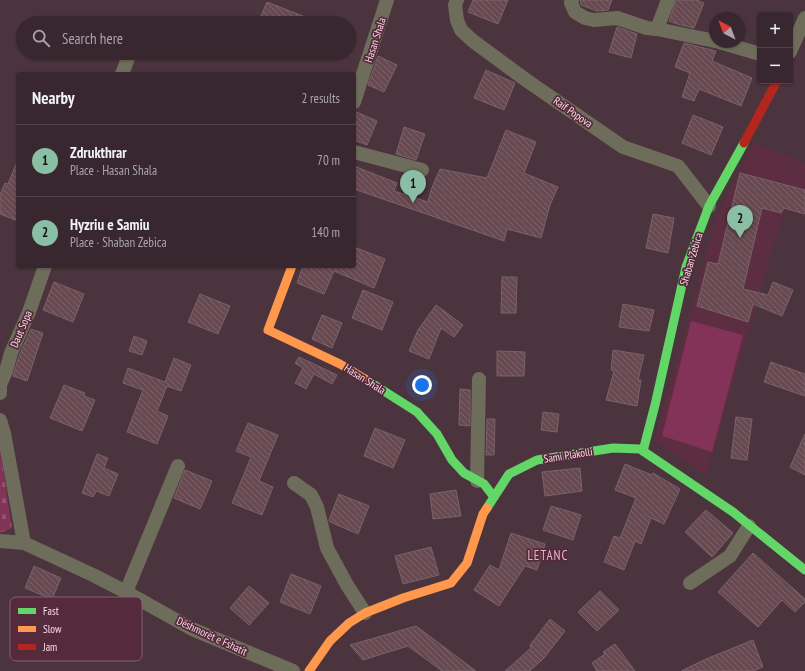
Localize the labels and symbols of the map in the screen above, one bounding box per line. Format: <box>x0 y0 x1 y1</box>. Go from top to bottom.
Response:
north arrow <box>709 12 745 48</box>
street label: Hasan Shala <box>361 16 389 64</box>
street label: Raif Popova <box>551 93 595 131</box>
pin: 1 <box>400 170 426 203</box>
pin: 2 <box>727 205 753 238</box>
street label: Shaban Zebica <box>676 231 706 287</box>
street label: Daut Sopa <box>7 308 35 350</box>
street label: Hasan Shala <box>342 361 388 397</box>
your location <box>412 375 432 395</box>
street label: Sami Plakolli <box>543 444 593 466</box>
district label: LETANC <box>527 547 569 564</box>
legend <box>10 597 142 661</box>
text: Fast <box>43 604 59 618</box>
street label: Dëshmorët e Fshatit <box>174 613 250 659</box>
text: Slow <box>43 622 62 636</box>
text: Jam <box>42 640 57 654</box>

